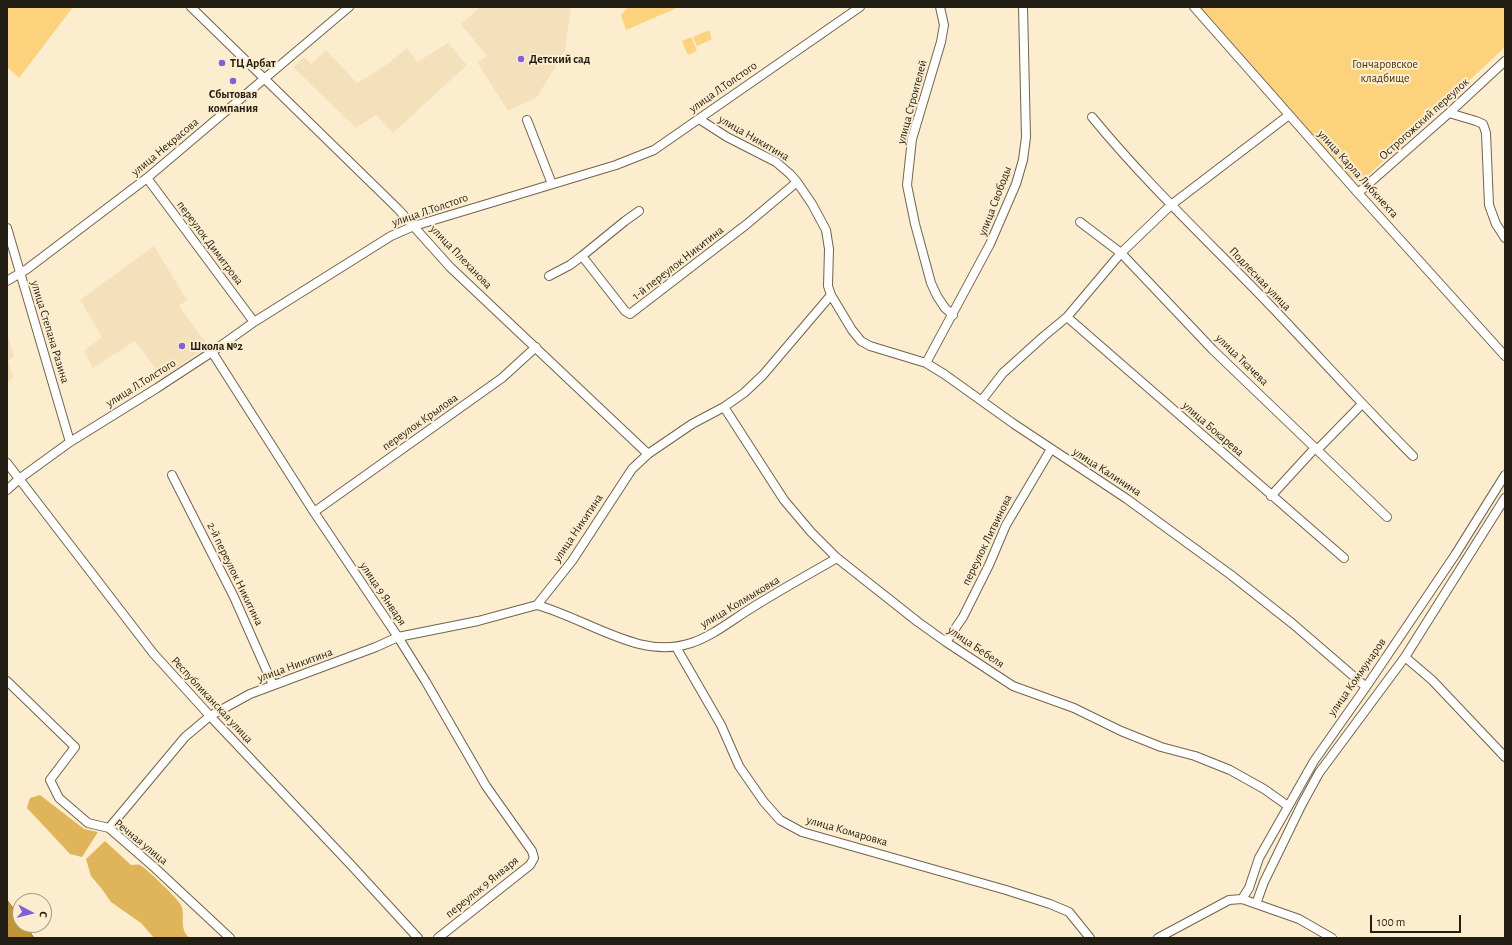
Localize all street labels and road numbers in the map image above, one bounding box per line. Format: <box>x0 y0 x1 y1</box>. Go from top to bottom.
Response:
street label: улица Л.Толстого <box>686 58 760 116</box>
street label: улица Строителей <box>894 58 930 146</box>
street label: Острогожский переулок <box>1376 75 1472 163</box>
street label: улица Никитина <box>716 112 792 164</box>
street label: улица Некрасова <box>129 115 201 179</box>
street label: улица Карла Либкнехта <box>1315 127 1401 221</box>
street label: улица Свободы <box>975 164 1015 238</box>
street label: улица Л.Толстого <box>390 190 470 230</box>
street label: переулок Димитрова <box>174 198 246 288</box>
street label: улица Плеханова <box>427 222 495 292</box>
street label: 1-й переулок Никитина <box>629 223 727 303</box>
street label: Подлесная улица <box>1226 244 1294 314</box>
street label: улица Степана Разина <box>28 279 72 385</box>
street label: улица Ткачева <box>1212 331 1272 389</box>
street label: улица Л.Толстого <box>103 356 179 410</box>
street label: переулок Крылова <box>379 390 461 454</box>
street label: улица Бокарева <box>1179 398 1247 460</box>
street label: улица Калинина <box>1070 444 1144 500</box>
street label: улица Никитина <box>550 491 606 565</box>
street label: переулок Литвинова <box>959 492 1015 588</box>
street label: 2-й переулок Никитина <box>204 520 266 628</box>
street label: улица 9 Января <box>356 559 410 629</box>
street label: улица Колмыковка <box>698 573 782 631</box>
street label: улица Бебеля <box>945 623 1007 671</box>
street label: улица Коммунаров <box>1325 635 1389 719</box>
street label: улица Никитина <box>255 645 335 685</box>
street label: Республиканская улица <box>168 654 256 746</box>
street label: улица Комаровка <box>805 813 889 849</box>
street label: Речная улица <box>111 816 171 868</box>
street label: переулок 9 Января <box>442 853 522 921</box>

